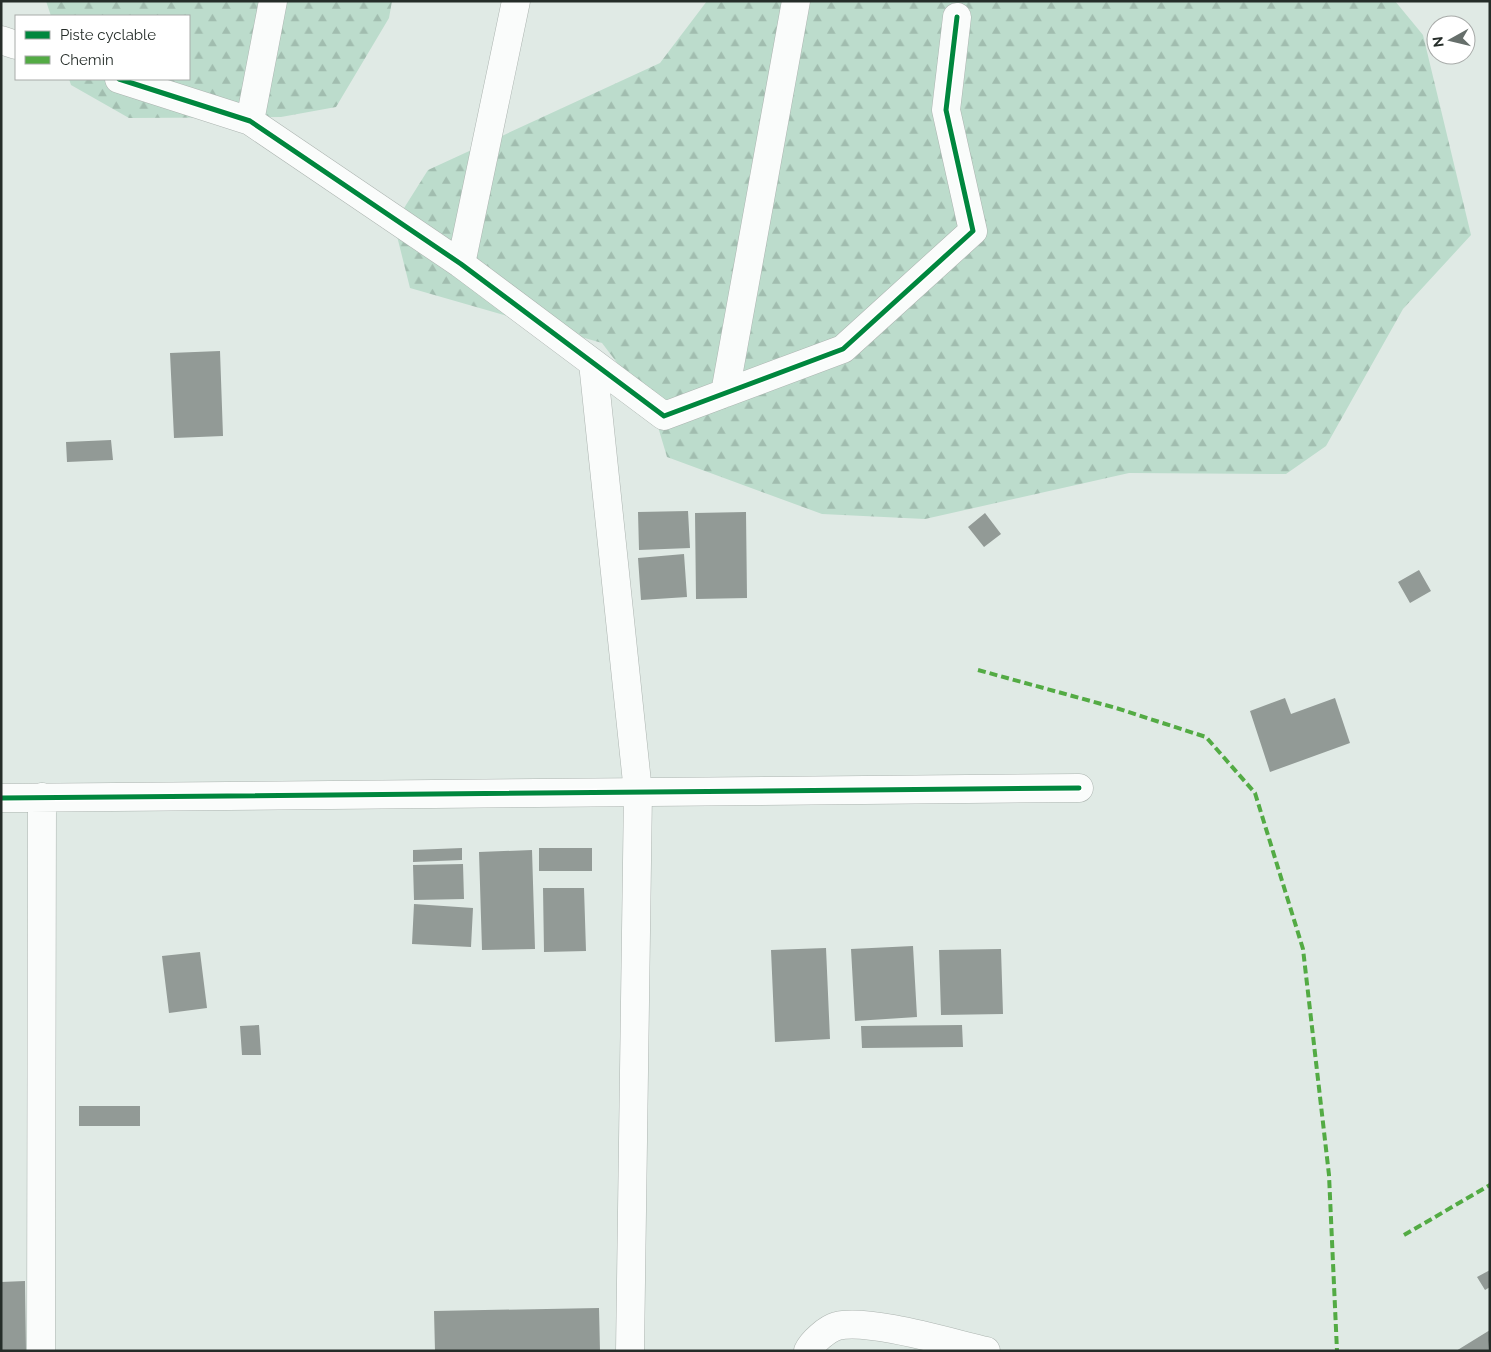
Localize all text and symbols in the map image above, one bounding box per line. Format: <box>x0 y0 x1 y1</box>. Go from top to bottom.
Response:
legend <box>15 15 190 80</box>
north arrow <box>1426 15 1476 65</box>
text: Piste cyclable <box>60 26 156 44</box>
text: N <box>1429 35 1447 48</box>
text: Chemin <box>60 51 114 69</box>

